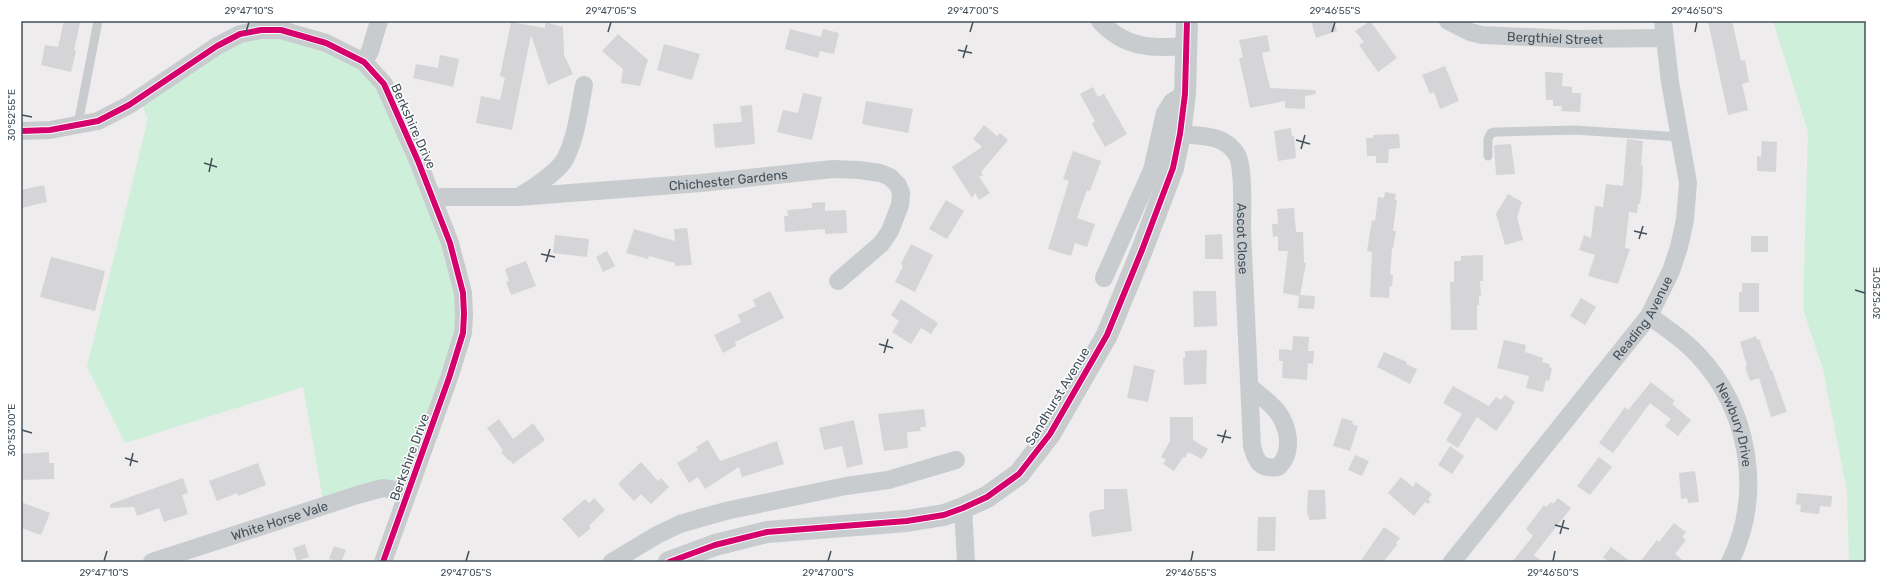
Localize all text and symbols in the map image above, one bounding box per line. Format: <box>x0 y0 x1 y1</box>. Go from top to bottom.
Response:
text: 29°47'10"S <box>224 5 274 17</box>
text: 29°47'05"S <box>586 5 636 17</box>
text: 29°47'00"S <box>947 5 999 17</box>
text: 29°46'55"S <box>1309 5 1361 17</box>
text: 29°46'50"S <box>1671 5 1723 17</box>
street label: Bergthiel Street <box>1507 29 1603 47</box>
street label: Berkshire Drive <box>388 81 439 171</box>
text: 30°52'55"E <box>6 89 18 141</box>
street label: Chichester Gardens <box>668 167 789 193</box>
street label: Ascot Close <box>1234 203 1251 275</box>
text: 30°52'50"E <box>1871 267 1883 319</box>
street label: Reading Avenue <box>1610 274 1675 363</box>
street label: Sandhurst Avenue <box>1022 345 1093 448</box>
street label: Newbury Drive <box>1713 380 1755 468</box>
text: 30°53'00"E <box>6 404 18 456</box>
street label: Berkshire Drive <box>387 411 432 503</box>
street label: White Horse Vale <box>229 498 330 544</box>
text: 29°47'10"S <box>79 567 129 579</box>
text: 29°47'05"S <box>441 567 491 579</box>
text: 29°47'00"S <box>802 567 854 579</box>
text: 29°46'55"S <box>1165 567 1217 579</box>
text: 29°46'50"S <box>1527 567 1579 579</box>

